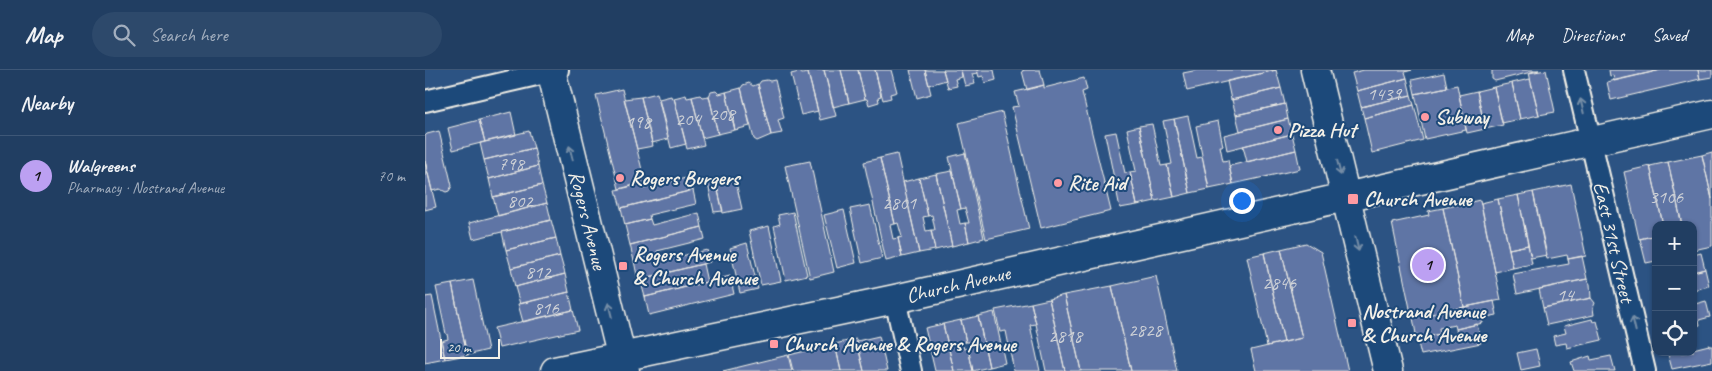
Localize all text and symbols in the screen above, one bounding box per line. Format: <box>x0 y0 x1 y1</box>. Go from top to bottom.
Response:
search box <box>92 12 442 57</box>
text: Map <box>25 20 62 50</box>
icon: search <box>110 21 138 49</box>
text: Search here <box>150 23 228 47</box>
text: Map <box>1506 24 1533 46</box>
text: Directions <box>1561 24 1624 46</box>
text: Saved <box>1652 24 1687 46</box>
house number: 1439 <box>1367 82 1403 106</box>
text: Nearby <box>20 90 73 116</box>
one-way arrow <box>1577 98 1586 114</box>
house number: 208 <box>709 102 737 126</box>
place label: Subway <box>1435 104 1491 130</box>
house number: 204 <box>675 107 703 131</box>
house number: 198 <box>625 110 653 134</box>
marker: Subway <box>1419 111 1431 123</box>
place label: Pizza Hut <box>1288 117 1359 143</box>
marker: Pizza Hut <box>1272 124 1284 136</box>
one-way arrow <box>566 145 575 161</box>
house number: 798 <box>498 152 526 176</box>
text: Walgreens <box>67 154 134 178</box>
one-way arrow <box>1335 160 1344 176</box>
place label: Rogers Burgers <box>630 165 742 191</box>
text: 1 <box>32 166 40 186</box>
text: 70 m <box>378 166 405 186</box>
street label: Rogers Avenue <box>563 168 613 273</box>
place label: Rite Aid <box>1068 170 1129 196</box>
marker: Rogers Burgers <box>614 172 626 184</box>
marker: Rite Aid <box>1052 177 1064 189</box>
text: Pharmacy · Nostrand Avenue <box>67 178 224 198</box>
street label: East 31st Street <box>1588 179 1641 307</box>
house number: 3106 <box>1649 185 1685 209</box>
place label: Church Avenue <box>1364 186 1473 212</box>
your location <box>1229 188 1255 214</box>
house number: 802 <box>507 189 534 213</box>
house number: 2801 <box>882 191 918 215</box>
marker: Church Avenue <box>1346 192 1360 206</box>
map controls <box>1652 221 1697 356</box>
button: + <box>1652 221 1697 266</box>
one-way arrow <box>1353 235 1362 251</box>
place label: Rogers Avenue & Church Avenue <box>633 241 759 291</box>
pin: 1 <box>1412 246 1444 284</box>
street label: Church Avenue <box>903 259 1014 309</box>
house number: 812 <box>525 260 552 284</box>
marker: Rogers Avenue & Church Avenue <box>617 260 629 272</box>
button: − <box>1652 266 1697 311</box>
house number: 2846 <box>1262 271 1298 295</box>
house number: 14 <box>1556 283 1576 307</box>
house number: 816 <box>533 296 560 320</box>
place label: Nostrand Avenue & Church Avenue <box>1362 298 1488 348</box>
one-way arrow <box>605 303 614 319</box>
button: locate <box>1652 311 1697 356</box>
one-way arrow <box>1629 316 1638 332</box>
marker: Nostrand Avenue & Church Avenue <box>1346 317 1358 329</box>
house number: 2828 <box>1128 318 1165 342</box>
house number: 2818 <box>1048 324 1085 348</box>
place label: Church Avenue & Rogers Avenue <box>784 331 1018 357</box>
scale bar <box>440 336 500 359</box>
marker: Church Avenue & Rogers Avenue <box>768 338 780 350</box>
text: 20 m <box>447 339 471 356</box>

